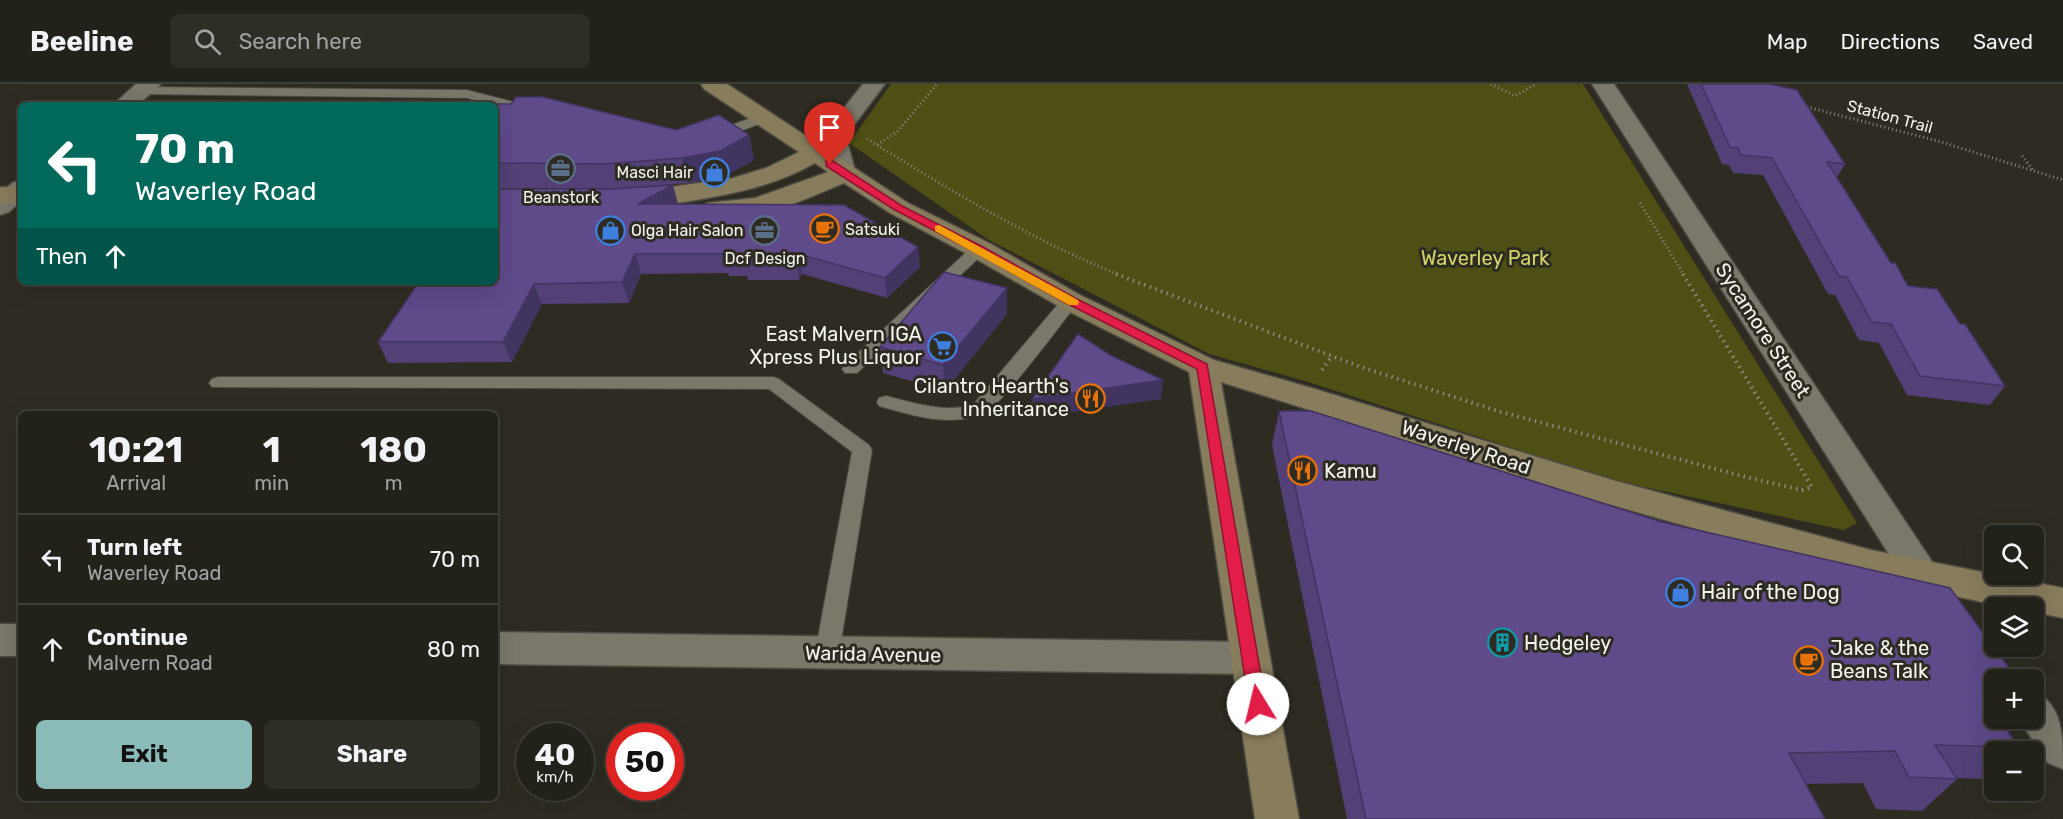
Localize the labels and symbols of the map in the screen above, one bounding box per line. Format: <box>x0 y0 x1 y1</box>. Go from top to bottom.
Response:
street label: Station Trail <box>1845 96 1935 137</box>
pin <box>804 102 855 164</box>
office icon: Beanstork <box>545 153 577 185</box>
shop icon: Masci Hair <box>698 156 730 188</box>
place label: Masci Hair <box>616 163 693 182</box>
place label: Beanstork <box>523 188 600 207</box>
cafe icon: Satsuki <box>808 213 840 245</box>
shop icon: Olga Hair Salon <box>594 214 626 246</box>
office icon: Dcf Design <box>749 214 781 246</box>
place label: Satsuki <box>845 220 900 239</box>
place label: Olga Hair Salon <box>631 221 743 240</box>
park label: Waverley Park <box>1421 246 1550 270</box>
place label: Dcf Design <box>725 249 805 268</box>
street label: Sycamore Street <box>1711 258 1816 402</box>
place label: East Malvern IGA Xpress Plus Liquor <box>750 322 922 369</box>
supermarket icon: East Malvern IGA Xpress Plus Liquor <box>927 330 959 362</box>
place label: Cilantro Hearth's Inheritance <box>914 374 1069 421</box>
restaurant icon: Cilantro Hearth's Inheritance <box>1074 382 1106 414</box>
street label: Waverley Road <box>1398 415 1534 479</box>
restaurant icon: Kamu <box>1287 455 1319 487</box>
place label: Kamu <box>1324 459 1377 483</box>
shop icon: Hair of the Dog <box>1664 576 1696 608</box>
place label: Hair of the Dog <box>1701 580 1840 604</box>
building icon: Hedgeley <box>1487 627 1519 659</box>
place label: Hedgeley <box>1524 631 1611 655</box>
place label: Jake & the Beans Talk <box>1830 636 1929 683</box>
street label: Warida Avenue <box>805 641 941 667</box>
cafe icon: Jake & the Beans Talk <box>1793 644 1825 676</box>
position arrow <box>1226 672 1290 736</box>
speed limit sign: 50 <box>606 723 684 801</box>

